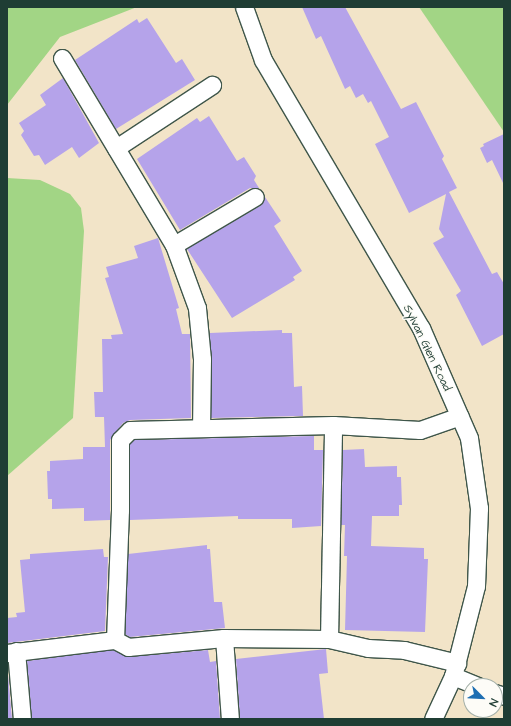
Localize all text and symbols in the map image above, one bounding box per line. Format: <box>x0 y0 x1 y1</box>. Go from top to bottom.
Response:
street label: Sylvan Glen Road <box>400 302 454 394</box>
north arrow <box>463 678 503 718</box>
text: N <box>485 696 502 709</box>

